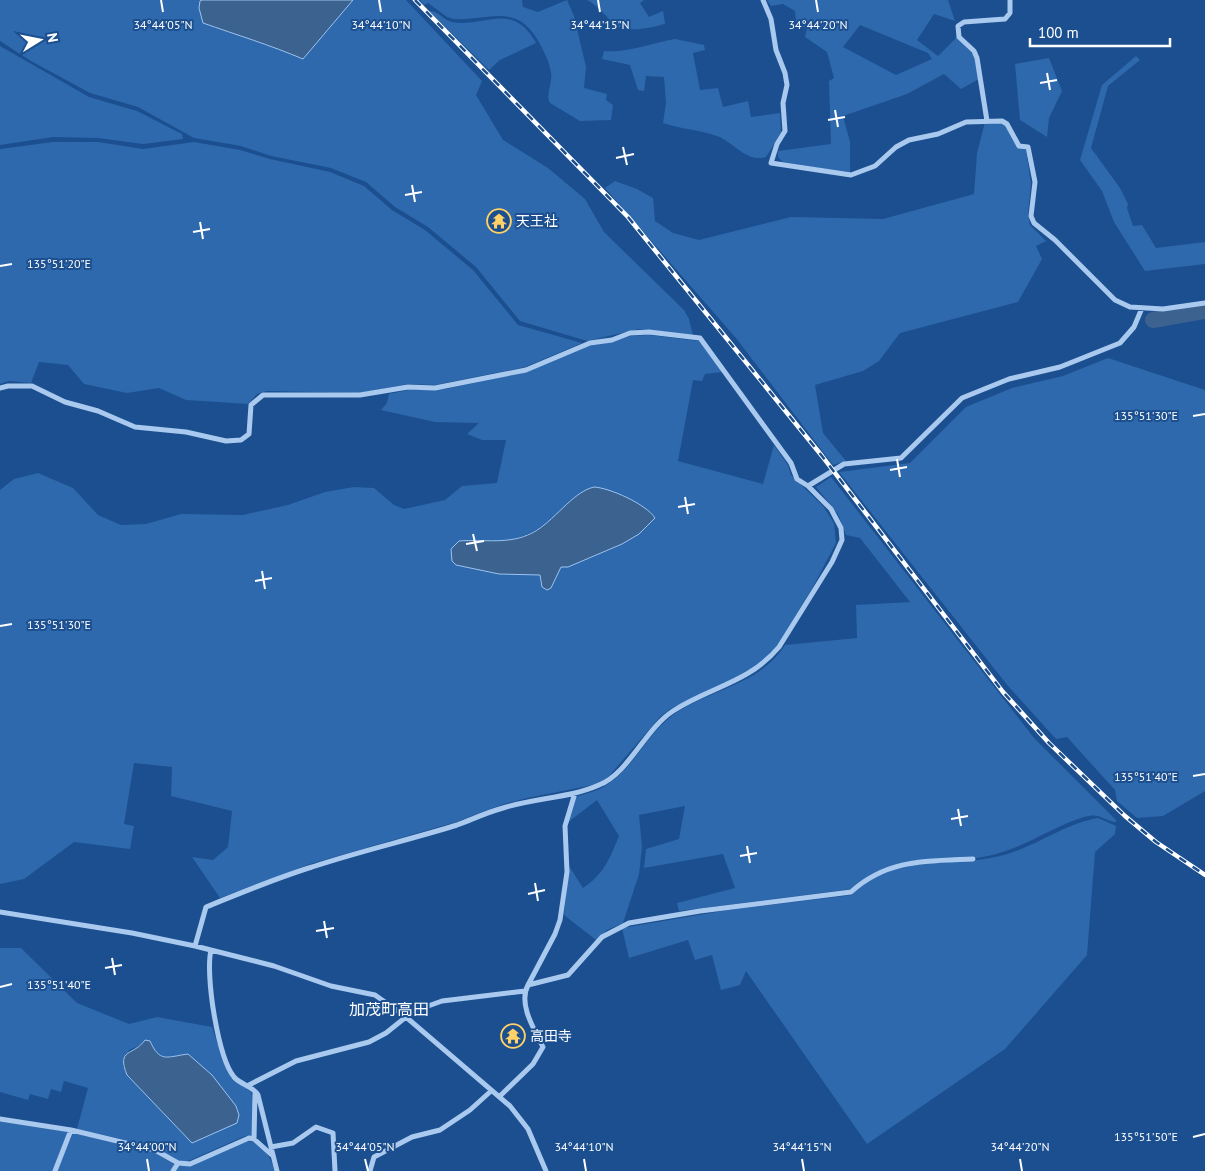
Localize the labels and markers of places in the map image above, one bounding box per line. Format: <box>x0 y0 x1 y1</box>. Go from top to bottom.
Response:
temple icon: 天王社 <box>486 208 512 234</box>
place label: 天王社 <box>516 212 558 230</box>
temple icon: 高田寺 <box>500 1023 526 1049</box>
place label: 高田寺 <box>530 1027 572 1045</box>

